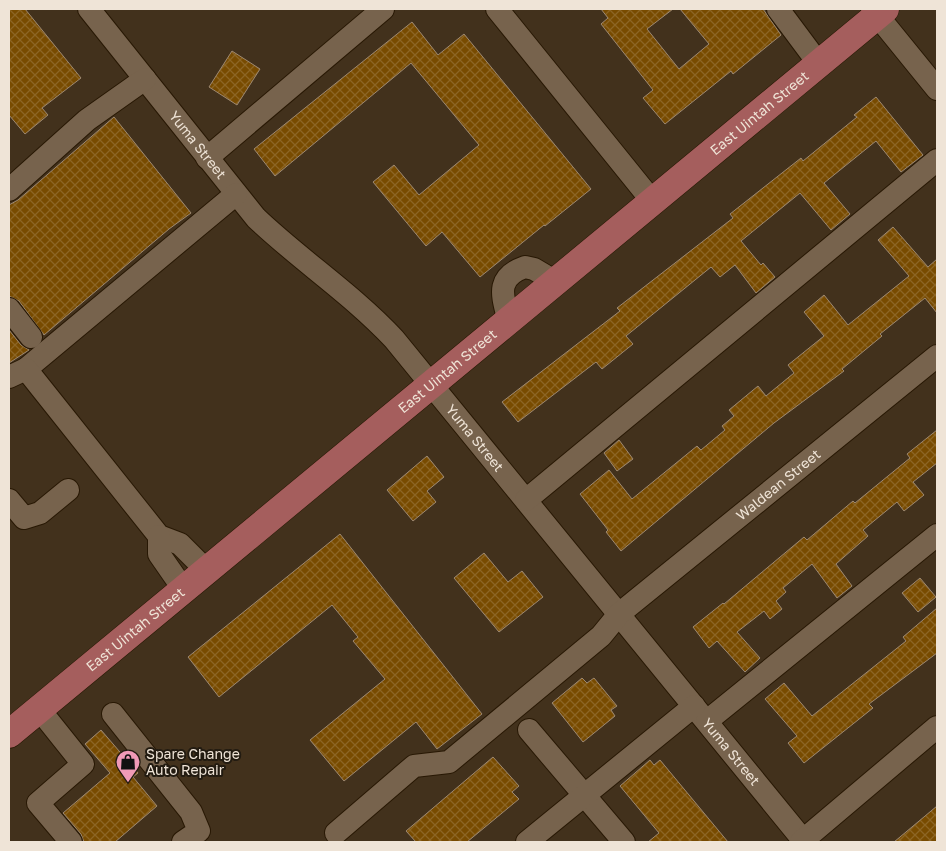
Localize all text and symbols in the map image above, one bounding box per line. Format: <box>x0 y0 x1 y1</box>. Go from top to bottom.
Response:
street label: East Uintah Street <box>706 67 812 158</box>
street label: Yuma Street <box>166 107 230 182</box>
street label: East Uintah Street <box>394 325 500 416</box>
street label: Yuma Street <box>443 401 508 475</box>
street label: Waldean Street <box>732 445 823 524</box>
street label: East Uintah Street <box>82 583 188 675</box>
street label: Yuma Street <box>699 714 764 789</box>
place label: Spare Change Auto Repair <box>146 745 240 778</box>
shop icon: Spare Change Auto Repair <box>115 749 141 783</box>

